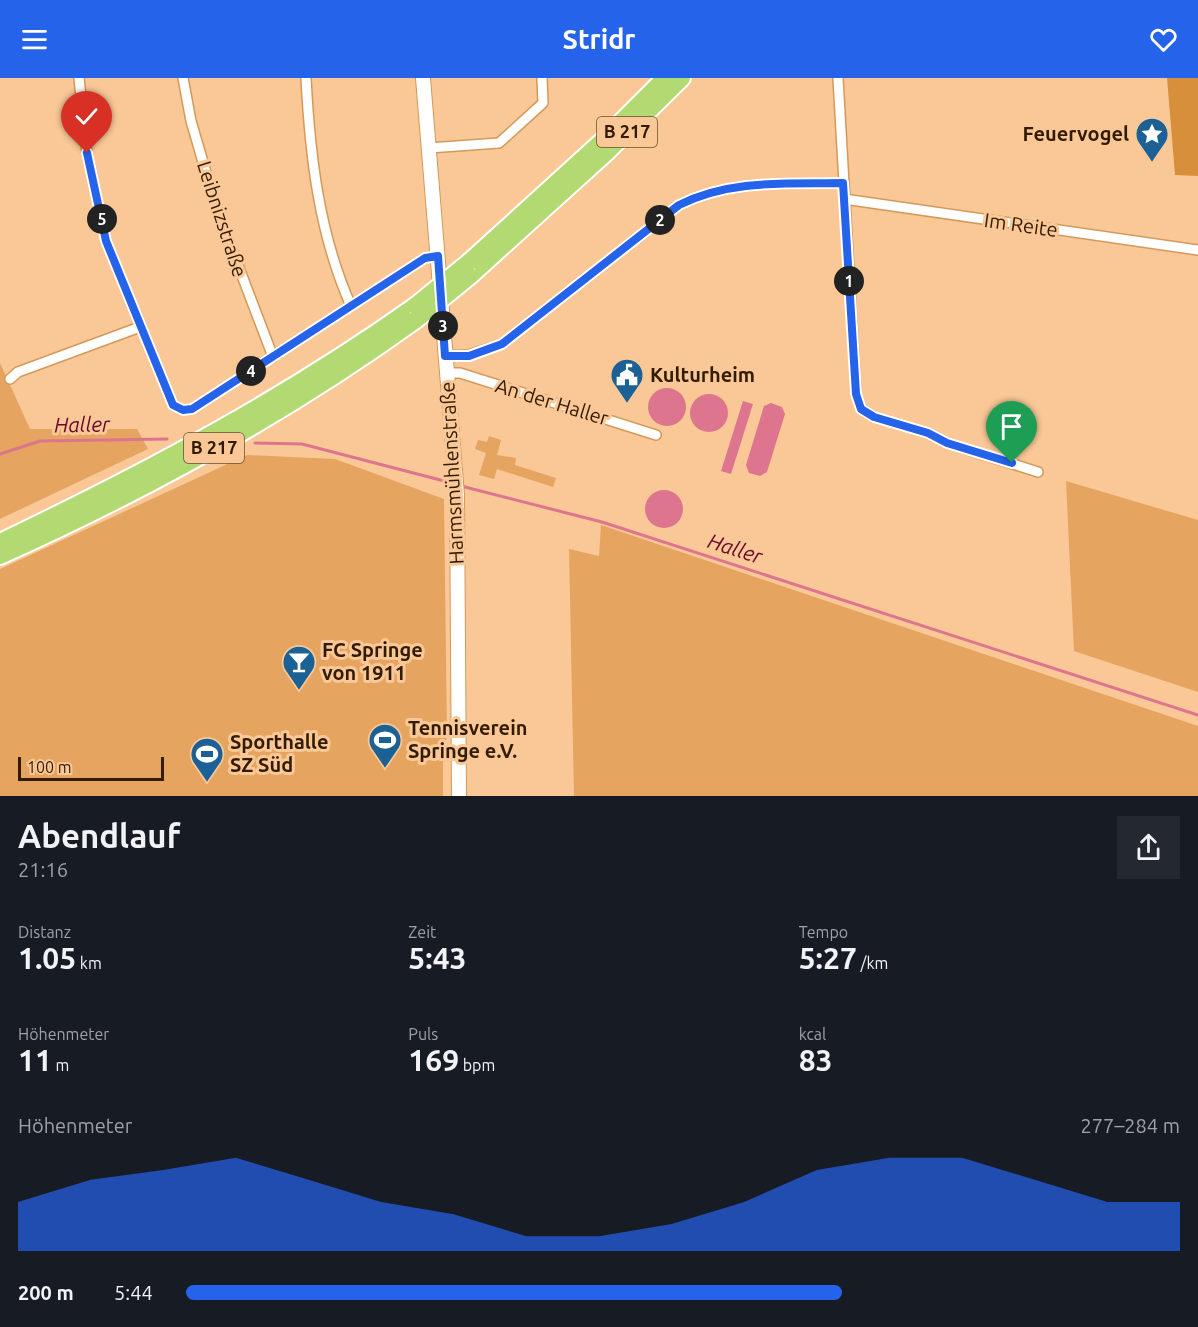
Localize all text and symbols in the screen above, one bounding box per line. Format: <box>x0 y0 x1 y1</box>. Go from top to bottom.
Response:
icon: menu <box>18 23 51 56</box>
icon: heart <box>1147 23 1180 56</box>
text: Stridr <box>563 24 635 54</box>
pin <box>61 91 112 153</box>
icon: check <box>70 100 103 133</box>
place icon: Feuervogel <box>1134 116 1170 163</box>
road number: B 217 <box>597 117 657 147</box>
place label: Feuervogel <box>1023 122 1129 145</box>
street label: Leibnizstraße <box>193 158 252 280</box>
pin: 5 <box>87 204 117 234</box>
pin: 2 <box>645 205 675 235</box>
street label: Im Reite <box>983 208 1059 241</box>
text: 5 <box>97 210 107 228</box>
text: 2 <box>655 211 665 229</box>
pin: 1 <box>834 266 864 296</box>
text: 1 <box>844 272 854 290</box>
pin: 3 <box>428 311 458 341</box>
text: 3 <box>438 317 448 335</box>
pin: 4 <box>236 356 266 386</box>
public building icon: Kulturheim <box>609 357 645 404</box>
text: 4 <box>246 362 256 380</box>
place label: Kulturheim <box>650 363 755 386</box>
street label: An der Haller <box>493 373 612 430</box>
street label: Harmsmühlenstraße <box>435 381 468 565</box>
pin <box>986 401 1037 463</box>
icon: arrive <box>995 410 1028 443</box>
water label: Haller <box>54 411 111 436</box>
road number: B 217 <box>184 433 244 463</box>
water label: Haller <box>705 528 766 568</box>
place label: FC Springe von 1911 <box>322 638 423 684</box>
bar icon: FC Springe von 1911 <box>281 644 317 691</box>
place label: Tennisverein Springe e.V. <box>408 716 527 762</box>
sports icon: Tennisverein Springe e.V. <box>367 722 403 769</box>
place label: Sporthalle SZ Süd <box>230 730 328 776</box>
sports icon: Sporthalle SZ Süd <box>189 736 225 783</box>
scale bar <box>18 754 164 782</box>
text: 100 m <box>27 758 72 776</box>
button: share <box>1117 816 1180 879</box>
text: Abendlauf <box>18 817 180 854</box>
text: 21:16 <box>18 858 68 881</box>
text: Distanz <box>18 923 71 941</box>
text: Zeit <box>408 923 436 941</box>
text: Tempo <box>799 923 848 941</box>
text: 1.05 <box>18 941 76 975</box>
text: 5:43 <box>408 941 466 975</box>
text: 5:27 <box>799 941 857 975</box>
text: km <box>76 954 102 972</box>
text: /km <box>857 954 888 972</box>
text: Höhenmeter <box>18 1025 109 1043</box>
text: Puls <box>408 1025 438 1043</box>
text: kcal <box>799 1025 826 1043</box>
text: 11 <box>18 1043 52 1077</box>
text: 169 <box>408 1043 459 1077</box>
text: 83 <box>799 1043 833 1077</box>
text: m <box>52 1056 69 1074</box>
text: bpm <box>459 1056 495 1074</box>
text: Höhenmeter <box>18 1114 132 1137</box>
text: 277–284 m <box>1081 1114 1180 1137</box>
text: 200 m <box>18 1281 74 1304</box>
text: 5:44 <box>114 1281 153 1304</box>

